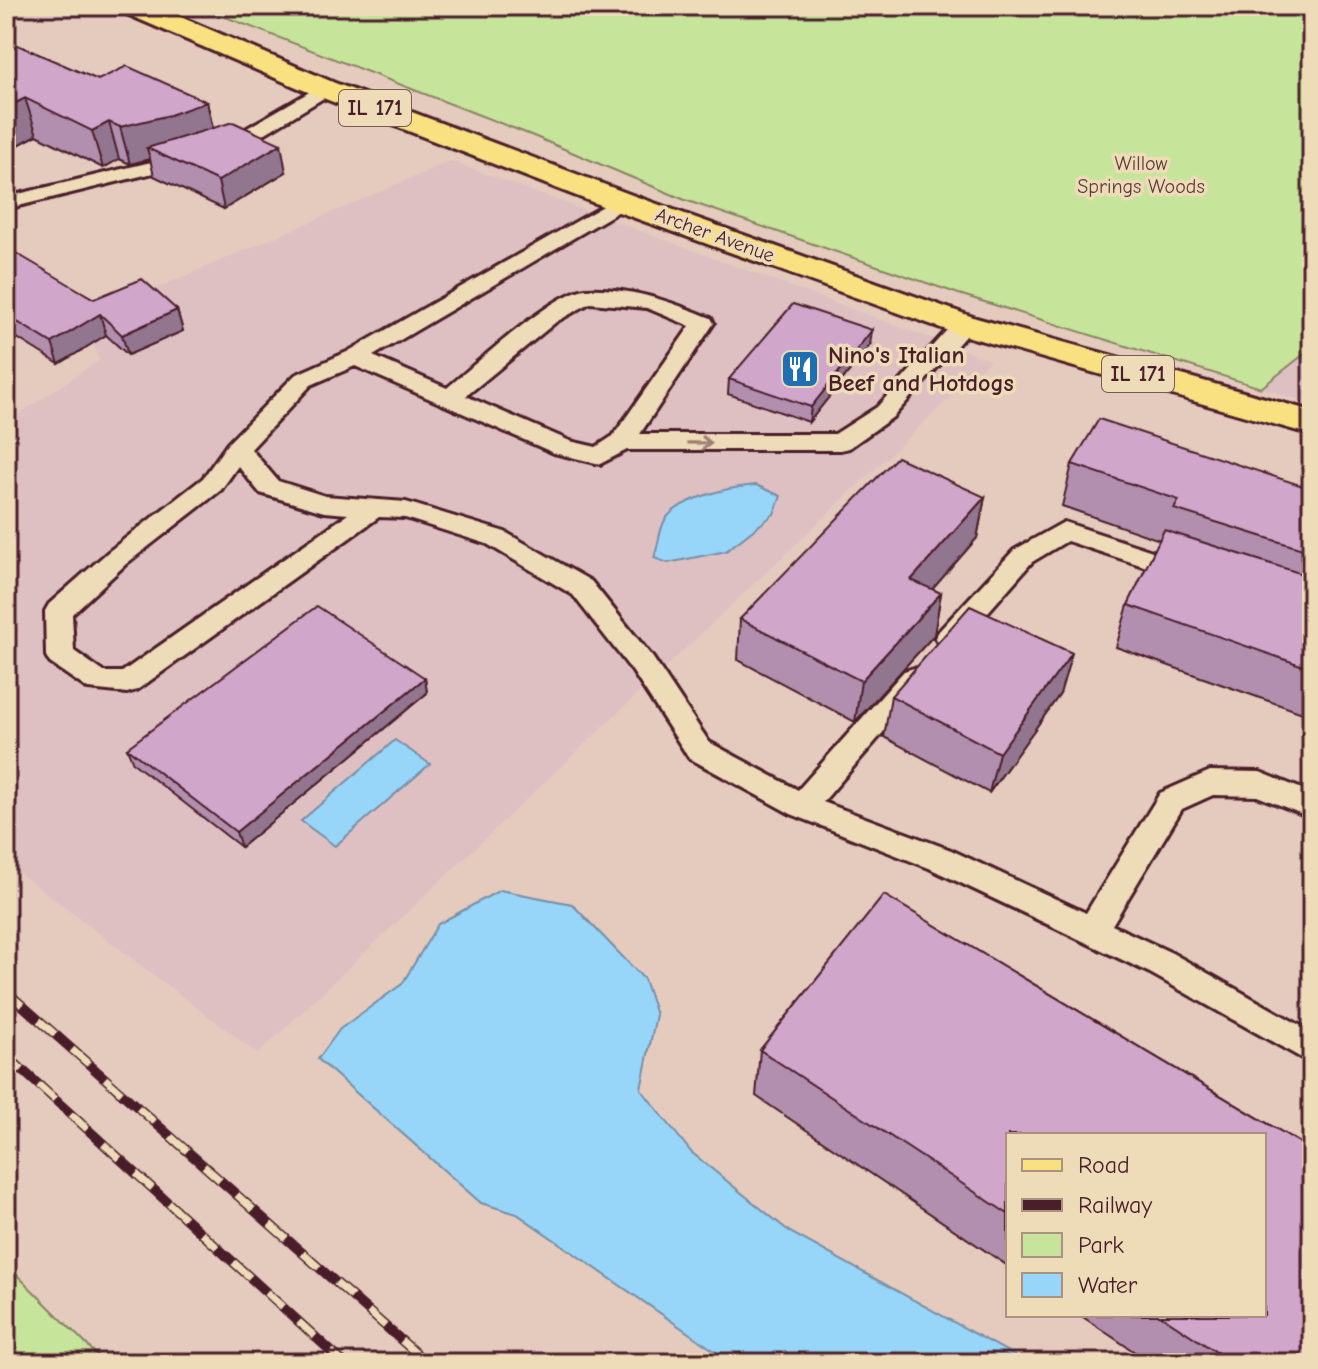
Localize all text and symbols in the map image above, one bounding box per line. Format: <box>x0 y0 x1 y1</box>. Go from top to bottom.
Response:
road number: IL 171 <box>339 90 411 126</box>
park label: Willow Springs Woods <box>1077 152 1205 198</box>
street label: Archer Avenue <box>652 203 778 267</box>
place label: Nino's Italian Beef and Hotdogs <box>828 341 1014 397</box>
restaurant icon: Nino's Italian Beef and Hotdogs <box>779 348 821 390</box>
road number: IL 171 <box>1102 356 1174 392</box>
one-way arrow <box>686 435 713 451</box>
legend <box>1006 1133 1266 1317</box>
text: Road <box>1078 1151 1130 1179</box>
text: Railway <box>1078 1191 1152 1219</box>
text: Park <box>1078 1231 1124 1259</box>
text: Water <box>1078 1271 1138 1299</box>

